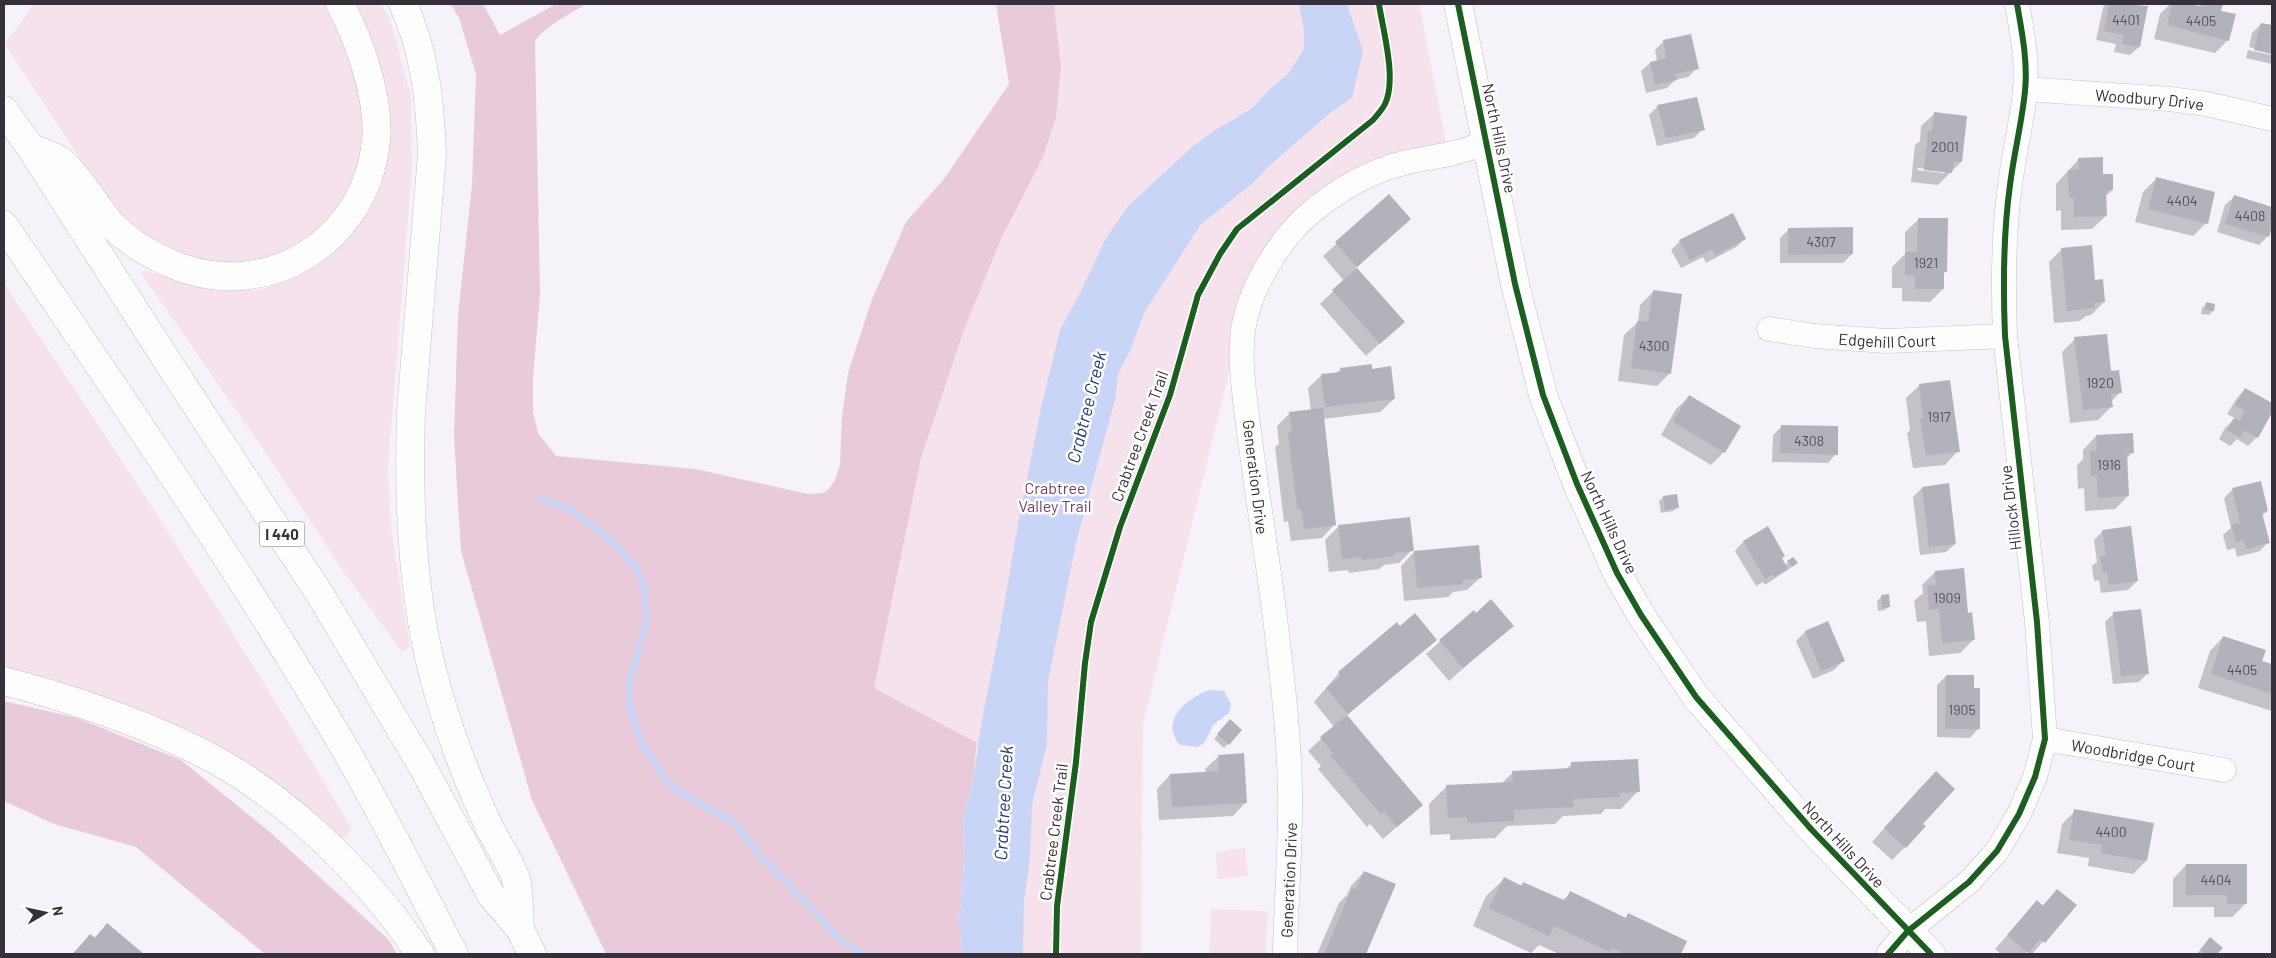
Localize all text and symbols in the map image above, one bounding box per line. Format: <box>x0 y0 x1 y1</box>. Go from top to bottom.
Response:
house number: 4401 <box>2112 11 2140 28</box>
house number: 4405 <box>2186 12 2216 29</box>
street label: North Hills Drive <box>1479 81 1521 195</box>
street label: Woodbury Drive <box>2095 84 2205 113</box>
house number: 2001 <box>1931 138 1959 155</box>
house number: 4404 <box>2166 192 2198 209</box>
house number: 4408 <box>2235 207 2265 224</box>
house number: 4307 <box>1806 233 1836 250</box>
house number: 1921 <box>1914 254 1938 271</box>
street label: Edgehill Court <box>1838 328 1937 351</box>
house number: 4300 <box>1639 337 1669 354</box>
water label: Crabtree Creek <box>1061 348 1111 465</box>
street label: Crabtree Creek Trail <box>1106 368 1172 504</box>
house number: 1920 <box>2086 374 2114 391</box>
house number: 1917 <box>1927 408 1951 425</box>
street label: Generation Drive <box>1240 419 1272 535</box>
house number: 4308 <box>1794 432 1824 449</box>
house number: 1916 <box>2097 456 2121 473</box>
street label: Hillock Drive <box>1995 464 2025 552</box>
street label: North Hills Drive <box>1578 467 1642 577</box>
park label: Crabtree Valley Trail <box>1018 478 1092 515</box>
road number: I 440 <box>260 522 304 546</box>
house number: 1909 <box>1933 589 1961 606</box>
house number: 4405 <box>2227 661 2257 678</box>
house number: 1905 <box>1948 701 1976 718</box>
street label: Woodbridge Court <box>2070 734 2197 774</box>
water label: Crabtree Creek <box>989 745 1017 861</box>
street label: Crabtree Creek Trail <box>1035 762 1071 902</box>
street label: North Hills Drive <box>1799 797 1889 891</box>
street label: Generation Drive <box>1276 822 1299 938</box>
house number: 4400 <box>2095 823 2127 840</box>
house number: 4404 <box>2200 871 2232 888</box>
north arrow <box>20 888 70 938</box>
text: N <box>49 905 67 917</box>

